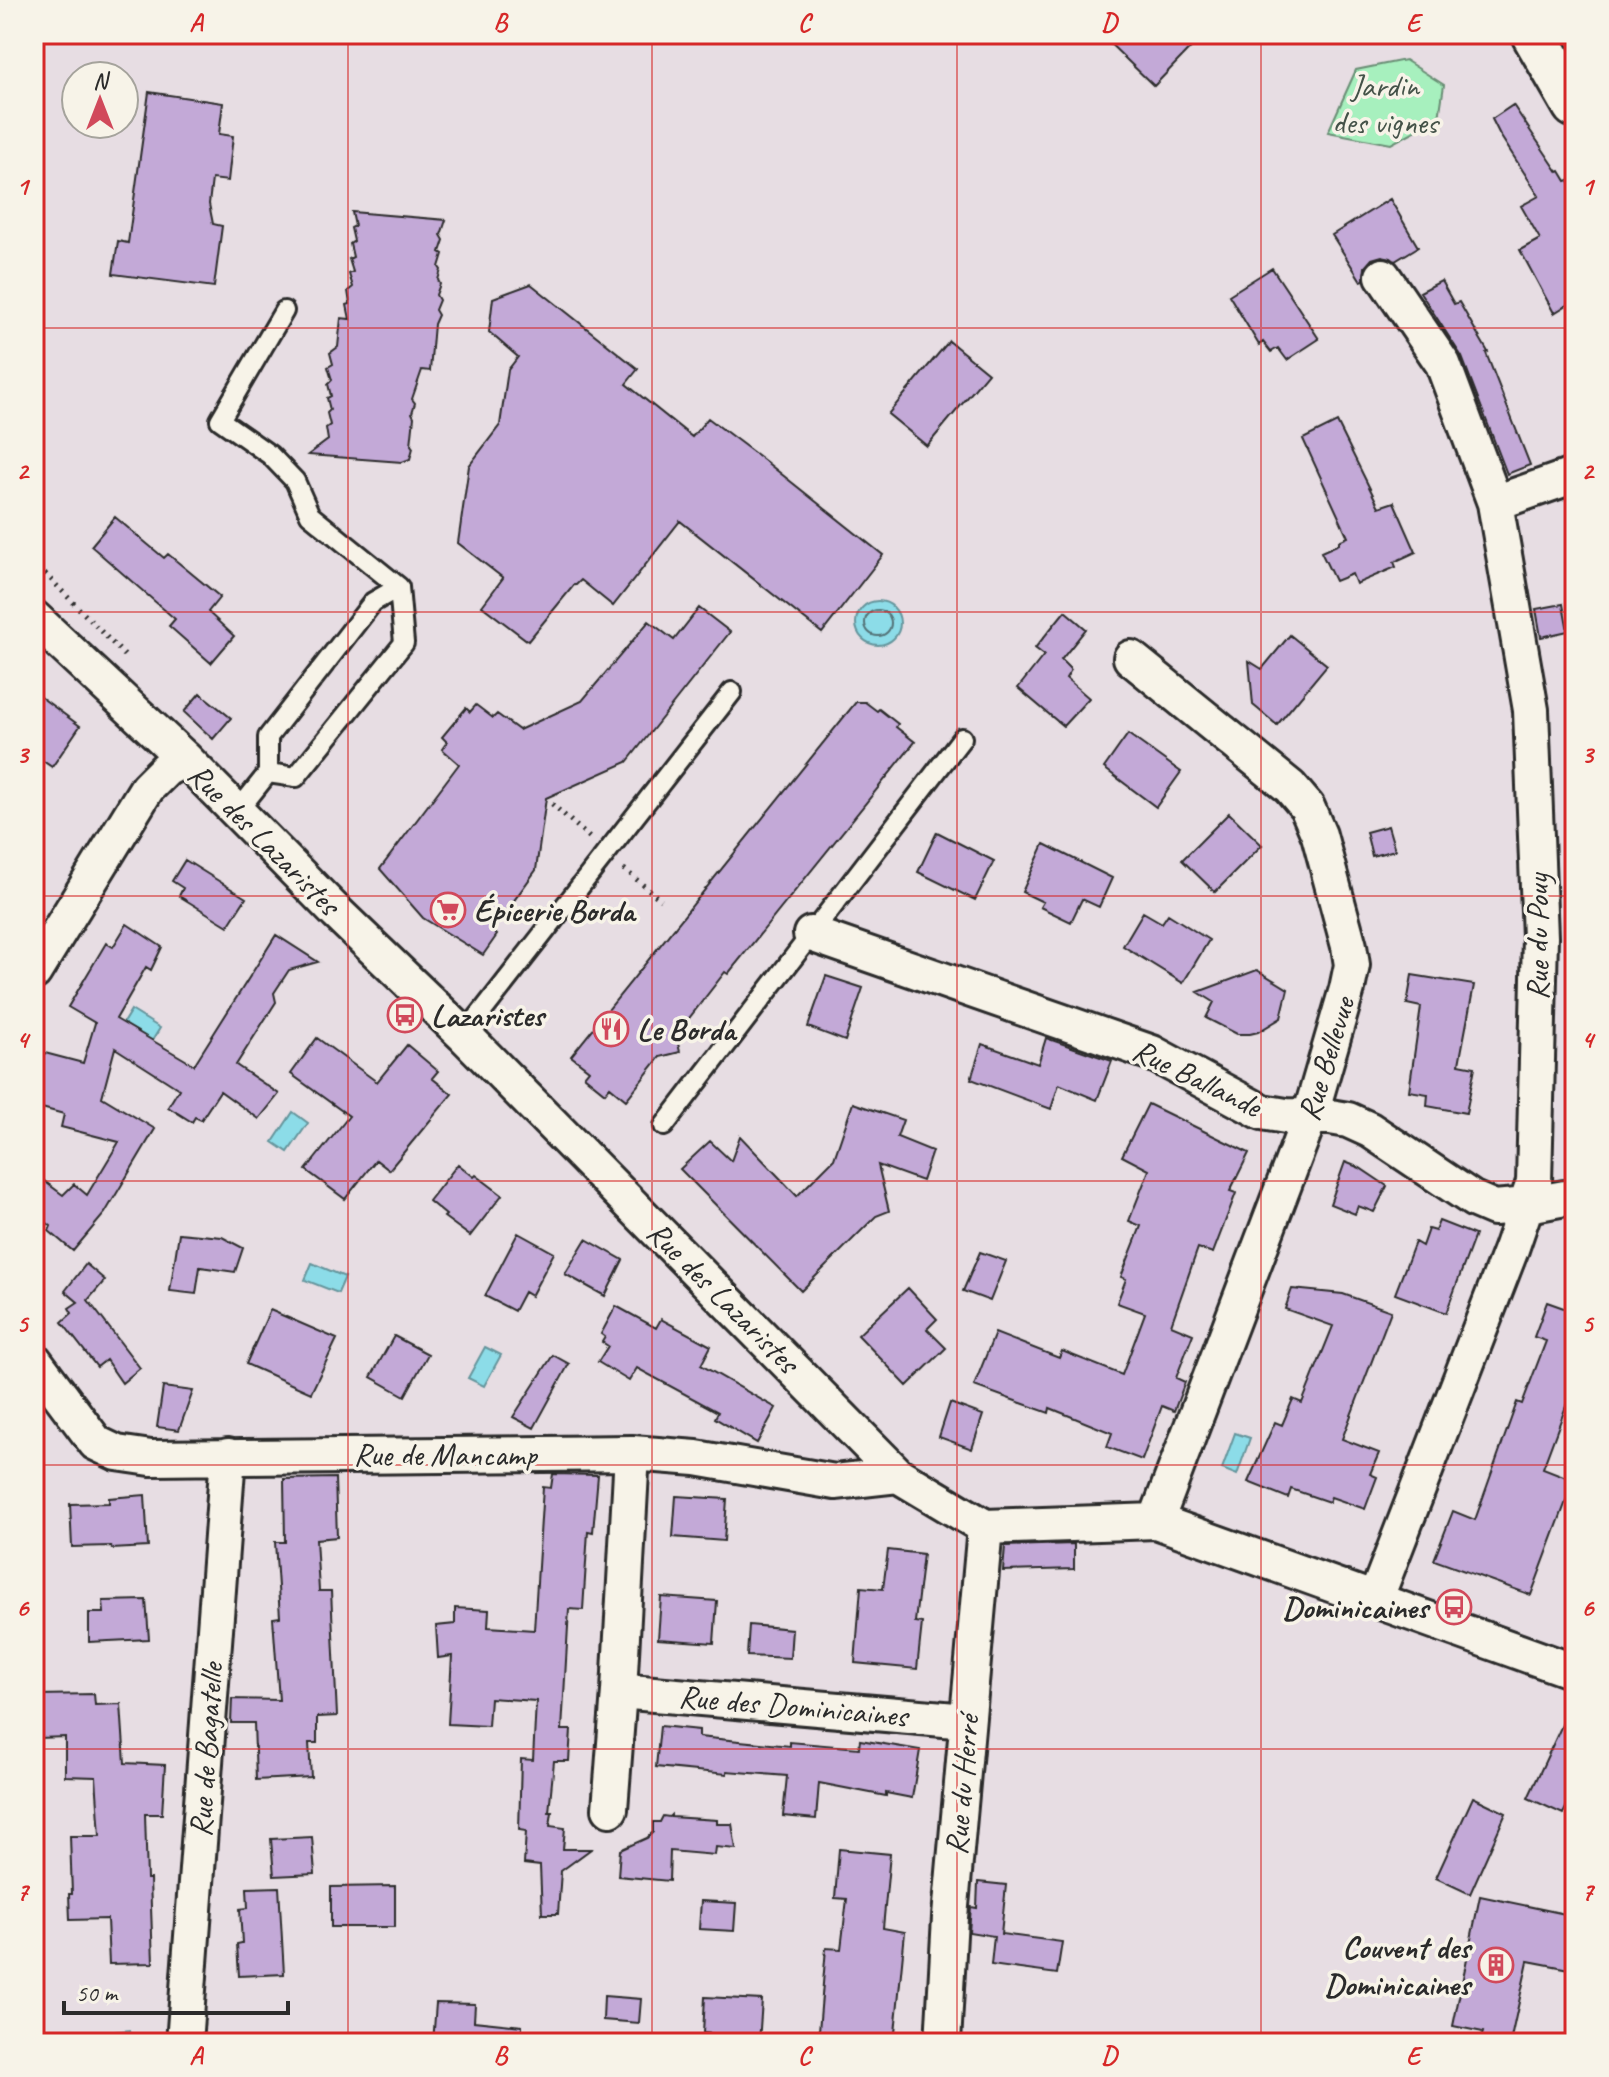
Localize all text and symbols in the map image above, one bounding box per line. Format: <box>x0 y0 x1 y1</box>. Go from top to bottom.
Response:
text: A <box>189 6 204 39</box>
text: B <box>493 6 509 39</box>
text: C <box>798 6 814 39</box>
text: D <box>1101 6 1119 39</box>
text: E <box>1406 6 1424 39</box>
north arrow <box>60 60 140 140</box>
park label: Jardin des vignes <box>1332 65 1441 143</box>
text: N <box>93 67 110 95</box>
text: 1 <box>16 170 31 203</box>
text: 1 <box>1581 170 1596 203</box>
text: 2 <box>16 454 30 487</box>
text: 2 <box>1581 454 1595 487</box>
text: 3 <box>16 738 30 771</box>
text: 3 <box>1581 738 1595 771</box>
street label: Rue des Lazaristes <box>179 754 351 926</box>
street label: Rue du Pouy <box>1517 872 1558 1000</box>
place label: Épicerie Borda <box>474 890 637 931</box>
supermarket icon: Épicerie Borda <box>429 891 467 929</box>
street label: Rue Bellevue <box>1288 990 1365 1126</box>
place label: Lazaristes <box>431 995 547 1036</box>
bus stop icon: Lazaristes <box>386 996 424 1034</box>
place label: Le Borda <box>637 1009 738 1050</box>
restaurant icon: Le Borda <box>592 1010 630 1048</box>
text: 4 <box>16 1023 31 1056</box>
text: 4 <box>1581 1023 1596 1056</box>
street label: Rue Ballande <box>1126 1029 1270 1128</box>
street label: Rue des Lazaristes <box>638 1212 810 1384</box>
text: 5 <box>16 1307 30 1340</box>
text: 5 <box>1581 1307 1595 1340</box>
street label: Rue de Mancamp <box>353 1434 538 1475</box>
place label: Dominicaines <box>1283 1587 1432 1628</box>
bus stop icon: Dominicaines <box>1435 1588 1473 1626</box>
text: 6 <box>16 1591 30 1624</box>
text: 6 <box>1581 1591 1595 1624</box>
street label: Rue de Bagatelle <box>179 1659 233 1838</box>
street label: Rue des Dominicaines <box>677 1676 912 1737</box>
street label: Rue du Herré <box>935 1709 989 1857</box>
text: 7 <box>16 1875 30 1908</box>
text: 7 <box>1581 1875 1595 1908</box>
place label: Couvent des Dominicaines <box>1325 1927 1474 2005</box>
building icon: Couvent des Dominicaines <box>1477 1946 1515 1984</box>
scale bar <box>64 1965 288 2015</box>
text: 50 m <box>76 1978 119 2008</box>
text: A <box>189 2039 204 2072</box>
text: B <box>493 2039 509 2072</box>
text: C <box>798 2039 814 2072</box>
text: D <box>1101 2039 1119 2072</box>
text: E <box>1406 2039 1424 2072</box>

